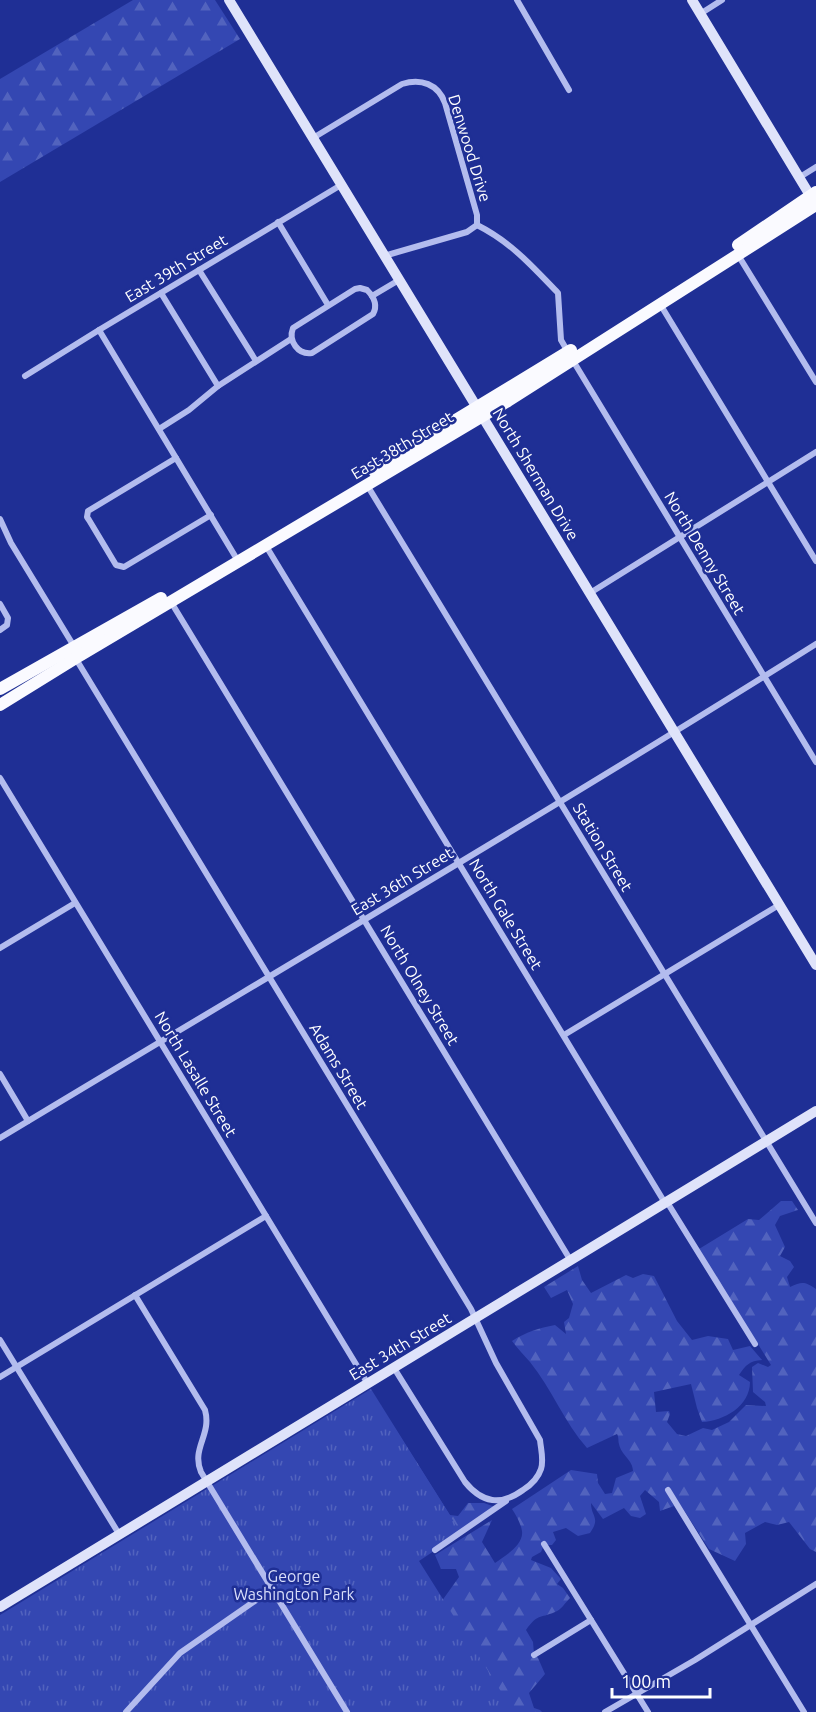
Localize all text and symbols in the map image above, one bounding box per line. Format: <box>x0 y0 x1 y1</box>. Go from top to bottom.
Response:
street label: Denwood Drive <box>445 92 495 204</box>
street label: East 39th Street <box>122 230 231 306</box>
street label: North Sherman Drive <box>489 405 583 543</box>
street label: East 38th Street <box>348 407 457 483</box>
street label: North Denny Street <box>661 488 749 618</box>
street label: Station Street <box>570 800 637 895</box>
street label: East 36th Street <box>348 843 457 919</box>
street label: North Gale Street <box>466 855 547 973</box>
street label: North Olney Street <box>377 922 463 1049</box>
street label: North Lasalle Street <box>151 1008 241 1141</box>
street label: Adams Street <box>306 1020 372 1113</box>
street label: East 34th Street <box>346 1308 455 1384</box>
park label: George Washington Park <box>233 1567 355 1603</box>
scale bar <box>612 1661 710 1699</box>
text: 100 m <box>621 1671 671 1691</box>

